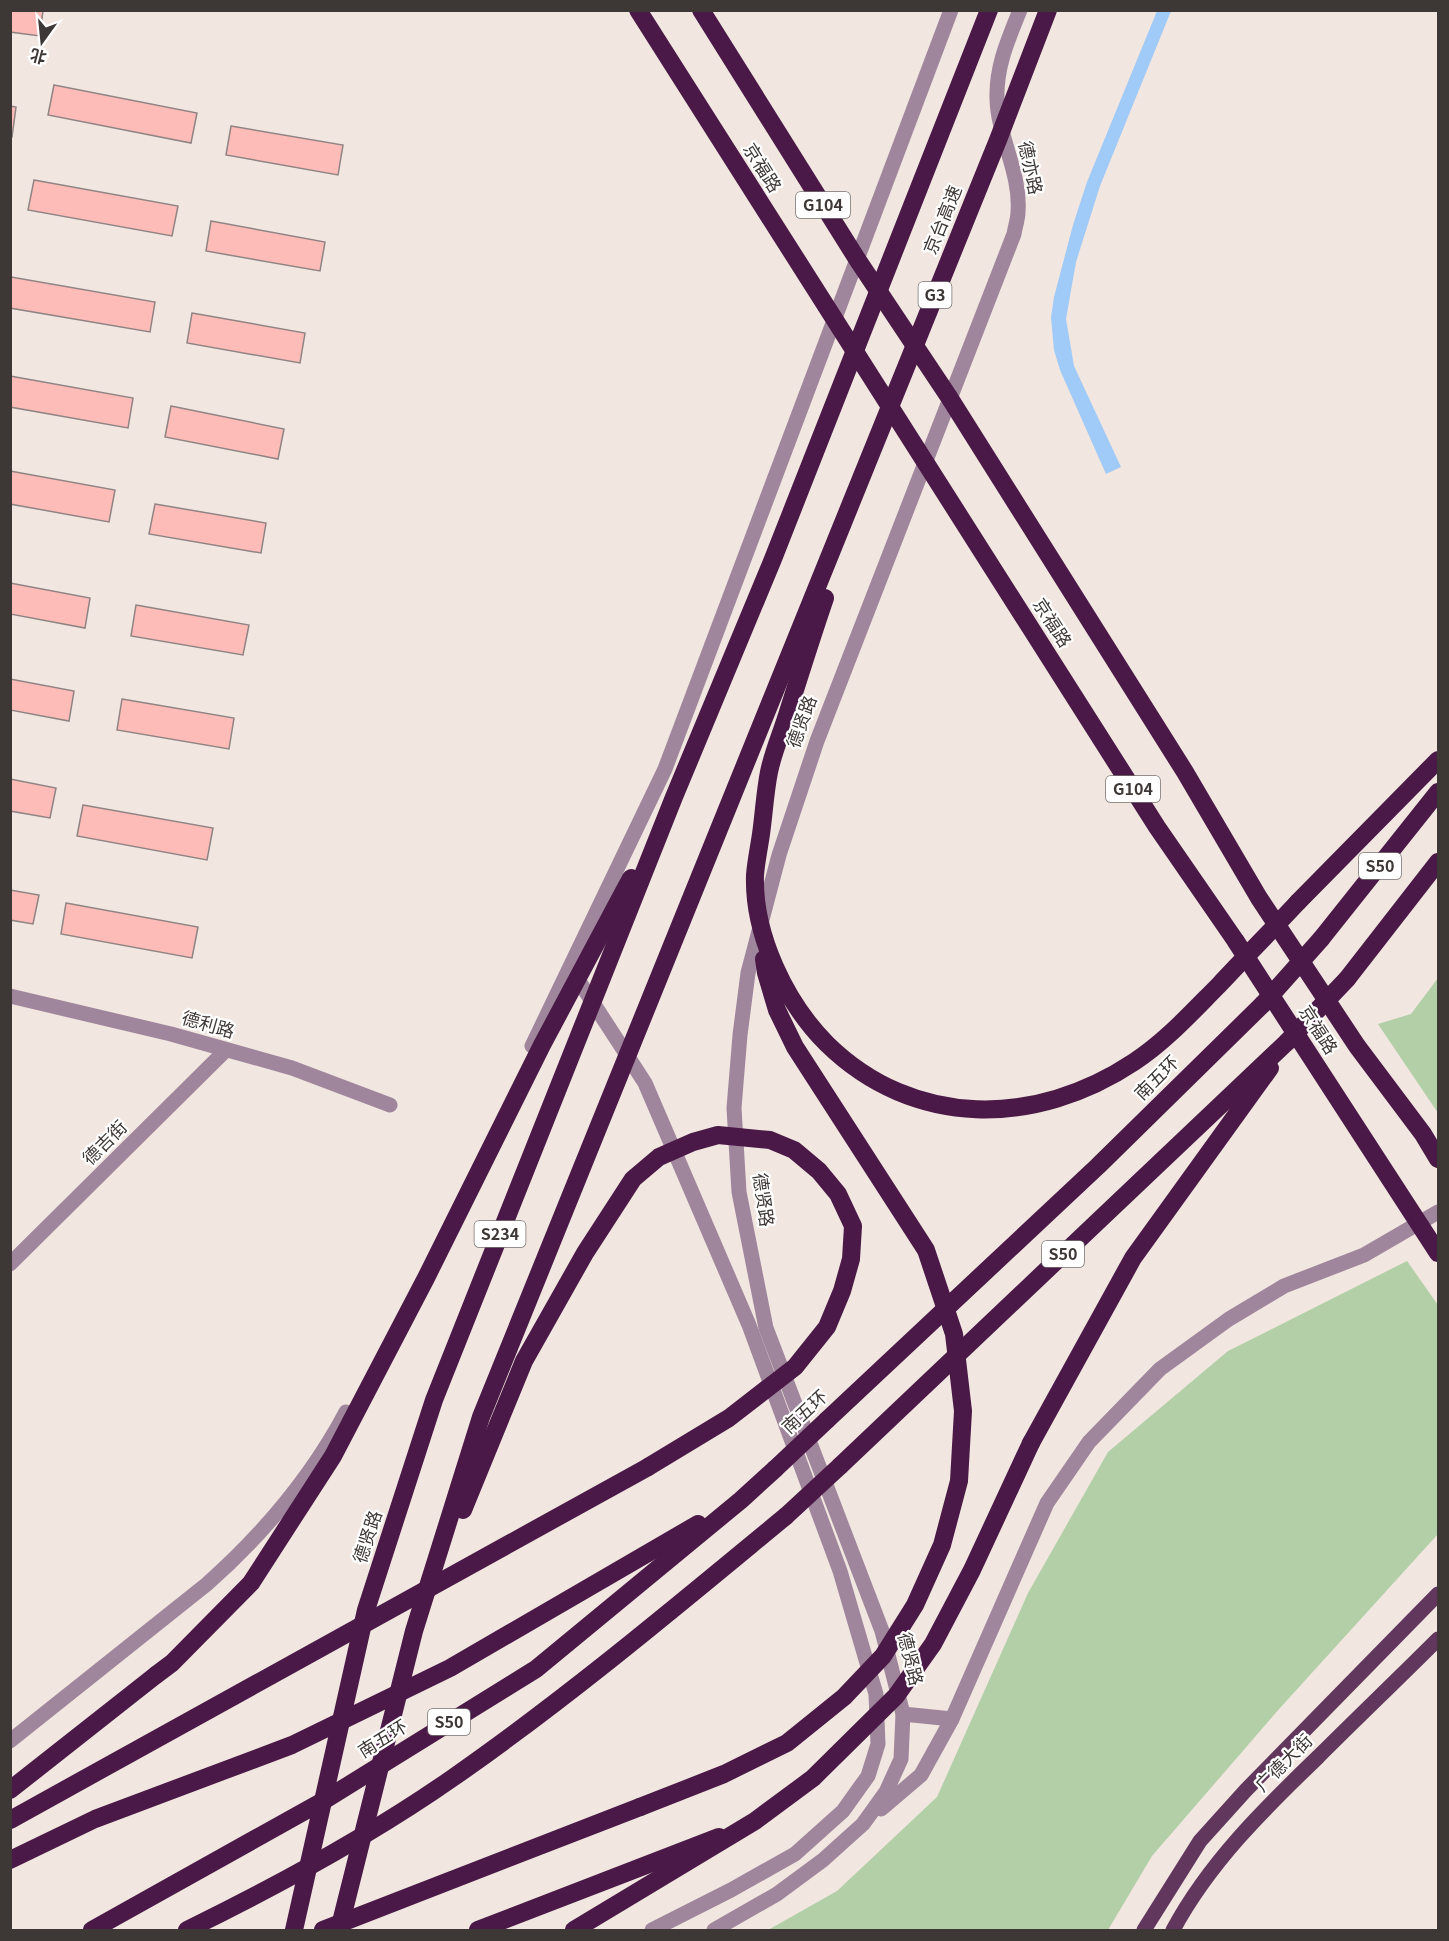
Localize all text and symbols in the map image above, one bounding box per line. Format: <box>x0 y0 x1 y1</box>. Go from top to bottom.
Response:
north arrow <box>12 12 72 72</box>
text: 北 <box>27 44 49 71</box>
street label: 京福路 <box>738 137 789 197</box>
street label: 德亦路 <box>1014 138 1050 197</box>
street label: 京台高速 <box>916 181 967 257</box>
road number: G104 <box>796 192 850 218</box>
road number: G3 <box>918 282 952 308</box>
street label: 京福路 <box>1028 592 1079 652</box>
street label: 德贤路 <box>779 691 822 751</box>
road number: G104 <box>1106 776 1160 802</box>
road number: S50 <box>1359 853 1401 879</box>
street label: 京福路 <box>1294 999 1345 1059</box>
street label: 德利路 <box>179 1003 238 1043</box>
street label: 南五环 <box>1127 1048 1184 1105</box>
street label: 德吉街 <box>75 1113 132 1170</box>
street label: 德贤路 <box>748 1171 782 1228</box>
road number: S234 <box>474 1221 526 1247</box>
road number: S50 <box>1042 1241 1084 1267</box>
street label: 南五环 <box>775 1383 832 1438</box>
street label: 德贤路 <box>345 1507 387 1566</box>
street label: 德贤路 <box>893 1629 931 1688</box>
road number: S50 <box>428 1709 470 1735</box>
street label: 南五环 <box>352 1712 412 1763</box>
street label: 广德大街 <box>1248 1727 1317 1796</box>

